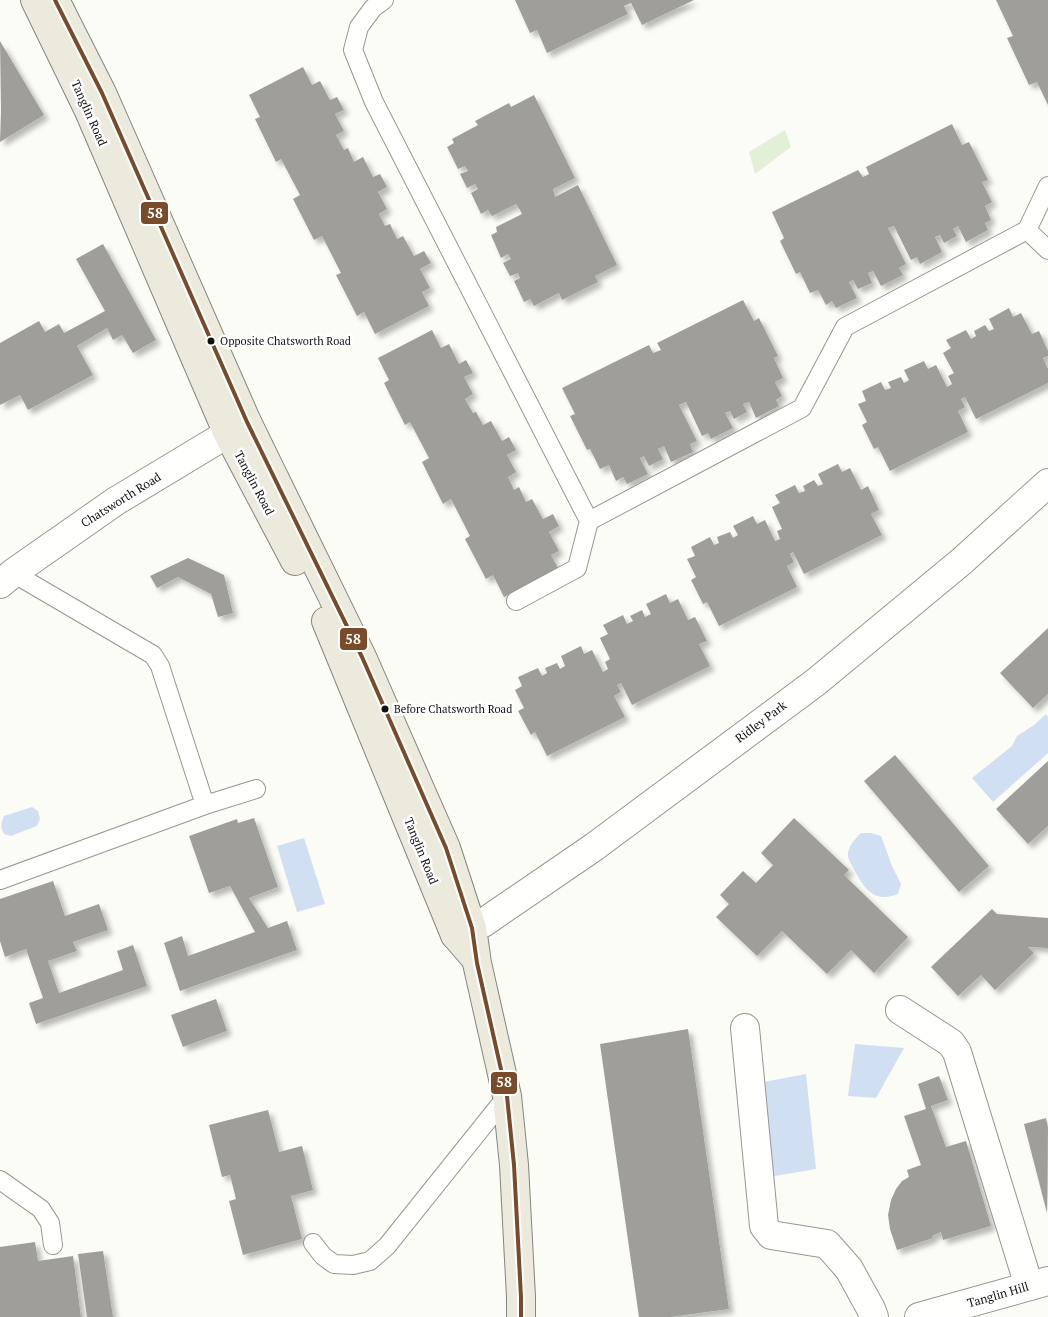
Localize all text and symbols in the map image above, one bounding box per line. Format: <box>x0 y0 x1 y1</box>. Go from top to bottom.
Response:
street label: Tanglin Road <box>68 77 111 148</box>
line badge: 58 <box>140 201 169 225</box>
text: 58 <box>147 203 163 222</box>
place label: Opposite Chatsworth Road <box>220 334 351 348</box>
marker: Opposite Chatsworth Road <box>206 336 216 346</box>
street label: Tanglin Road <box>231 448 278 518</box>
street label: Chatsworth Road <box>78 469 164 530</box>
line badge: 58 <box>339 627 368 651</box>
text: 58 <box>345 629 361 648</box>
street label: Ridley Park <box>732 697 790 746</box>
place label: Before Chatsworth Road <box>394 702 512 716</box>
marker: Before Chatsworth Road <box>380 704 390 714</box>
street label: Tanglin Road <box>401 815 442 887</box>
line badge: 58 <box>490 1071 518 1095</box>
text: 58 <box>496 1072 512 1091</box>
street label: Tanglin Hill <box>965 1278 1031 1310</box>

